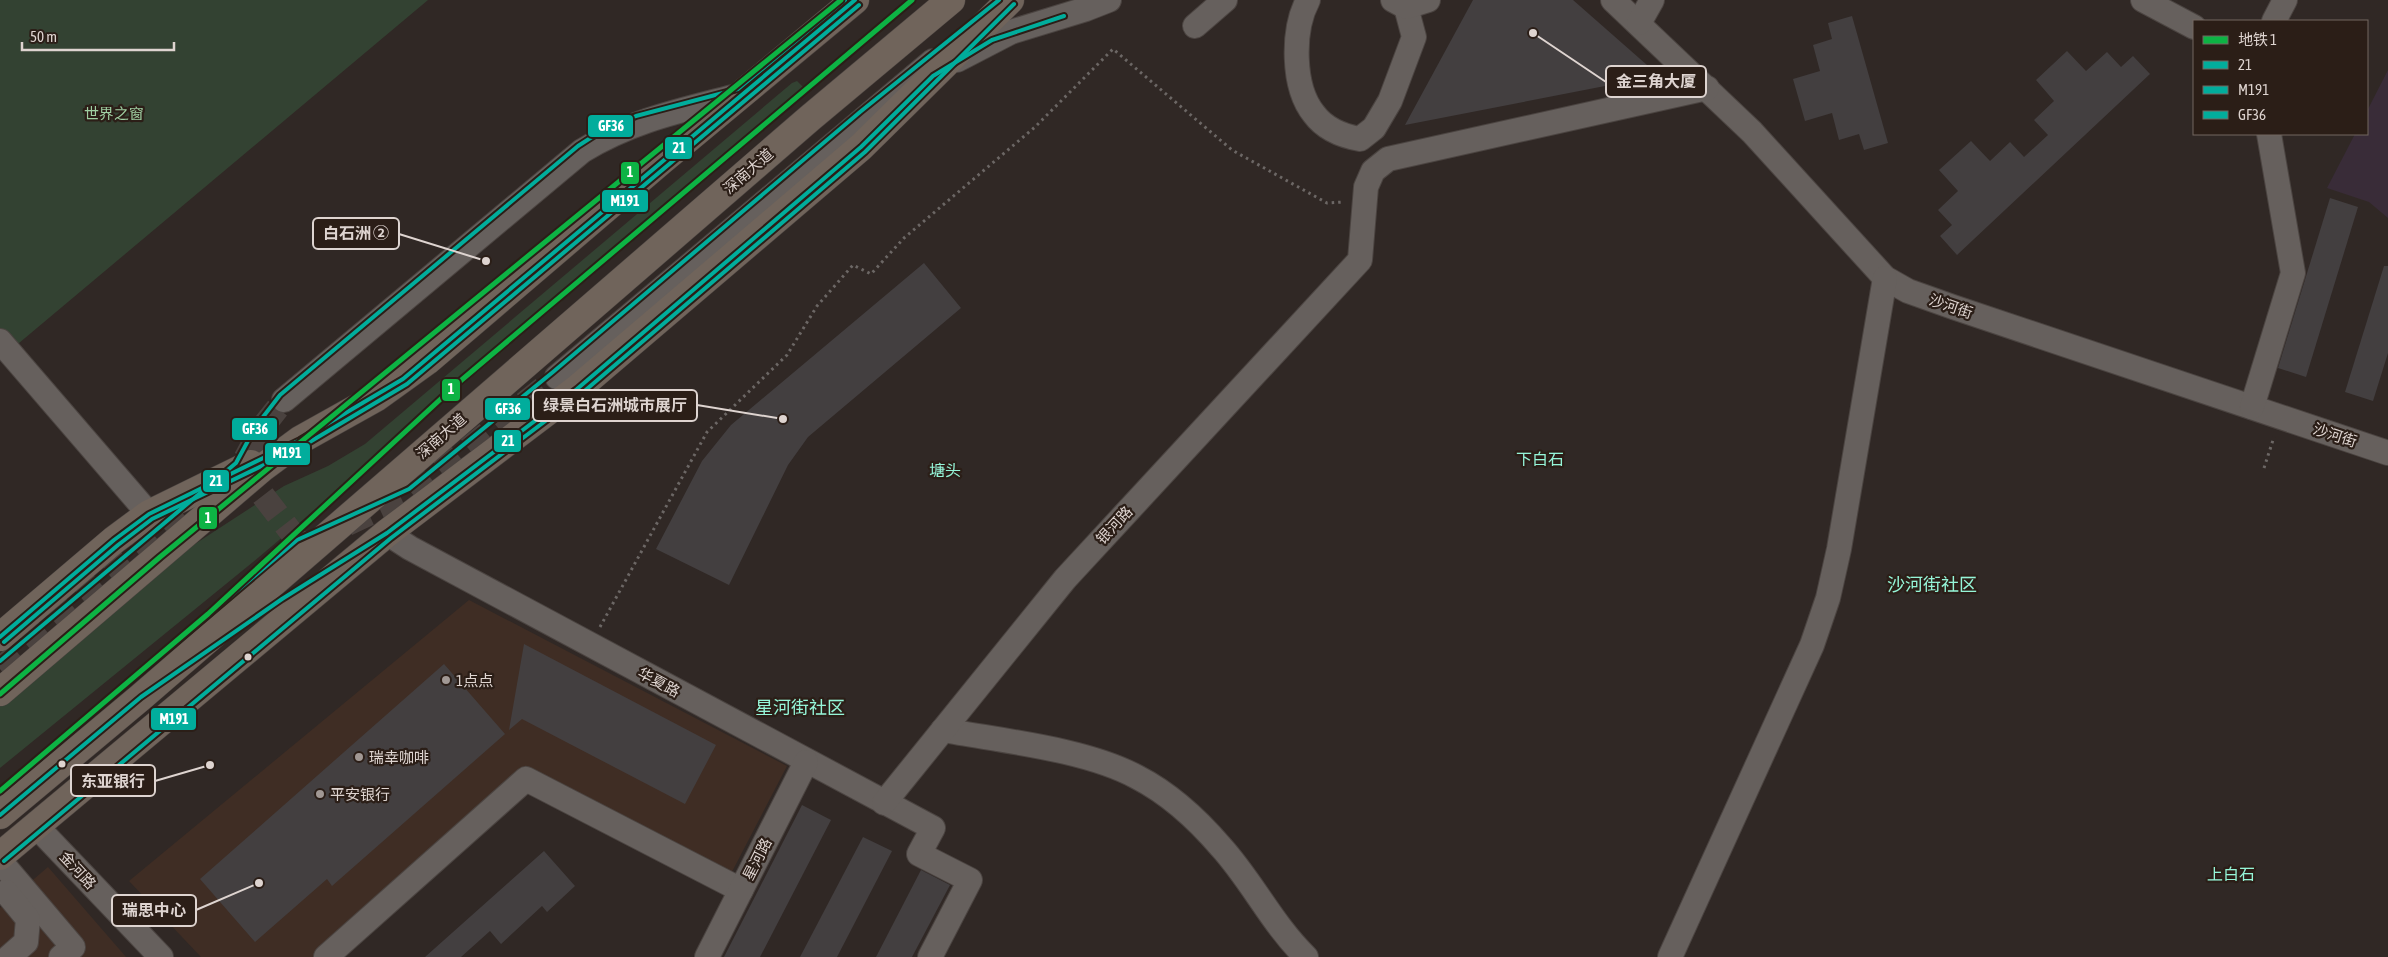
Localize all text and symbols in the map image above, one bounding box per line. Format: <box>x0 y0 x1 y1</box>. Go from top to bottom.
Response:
scale bar <box>22 20 175 52</box>
legend <box>2193 20 2368 135</box>
text: 50 m <box>30 28 57 45</box>
text: 地铁 1 <box>2238 31 2277 48</box>
text: 21 <box>2238 56 2252 73</box>
callout: 金三角大厦 <box>1606 66 1706 97</box>
text: 金三角大厦 <box>1616 72 1696 90</box>
text: M191 <box>2238 81 2269 98</box>
park label: 世界之窗 <box>84 105 144 122</box>
text: GF36 <box>2238 106 2266 123</box>
line badge: GF36 <box>587 114 634 138</box>
text: GF36 <box>598 118 625 134</box>
line badge: 21 <box>664 136 693 160</box>
text: 21 <box>672 140 686 156</box>
street label: 深南大道 <box>720 145 776 197</box>
line badge: 1 <box>620 161 640 185</box>
text: 1 <box>627 164 634 180</box>
line badge: M191 <box>601 189 649 213</box>
text: M191 <box>610 193 640 209</box>
callout: 白石洲 ② <box>313 218 399 249</box>
text: 白石洲 ② <box>323 224 389 242</box>
street label: 沙河街 <box>1927 291 1975 321</box>
line badge: 1 <box>441 378 461 402</box>
text: 1 <box>448 381 455 397</box>
callout: 绿景白石洲城市展厅 <box>533 390 697 421</box>
text: 绿景白石洲城市展厅 <box>543 396 687 414</box>
line badge: GF36 <box>484 397 531 421</box>
text: GF36 <box>495 401 522 417</box>
street label: 深南大道 <box>413 410 469 462</box>
line badge: GF36 <box>231 417 278 441</box>
street label: 沙河街 <box>2311 420 2359 450</box>
text: GF36 <box>242 421 269 437</box>
line badge: 21 <box>493 429 522 453</box>
text: 21 <box>501 433 515 449</box>
line badge: M191 <box>264 442 311 466</box>
text: M191 <box>272 445 302 461</box>
district label: 下白石 <box>1516 450 1564 468</box>
district label: 塘头 <box>929 461 961 479</box>
line badge: 21 <box>202 469 230 493</box>
text: 21 <box>209 473 223 489</box>
street label: 银河路 <box>1092 503 1136 547</box>
line badge: 1 <box>198 506 218 530</box>
text: 1 <box>205 510 212 526</box>
district label: 沙河街社区 <box>1887 574 1977 595</box>
unlabelled marker <box>243 652 253 662</box>
street label: 华夏路 <box>635 664 683 700</box>
place label: 1点点 <box>456 672 493 689</box>
marker: 1点点 <box>440 674 452 686</box>
district label: 星河街社区 <box>755 697 845 718</box>
line badge: M191 <box>150 707 197 731</box>
text: M191 <box>159 711 189 727</box>
place label: 瑞幸咖啡 <box>369 749 429 766</box>
marker: 瑞幸咖啡 <box>353 751 365 763</box>
unlabelled marker <box>57 759 67 769</box>
callout: 东亚银行 <box>71 765 155 796</box>
text: 东亚银行 <box>81 772 145 790</box>
place label: 平安银行 <box>330 786 390 803</box>
marker: 平安银行 <box>314 788 326 800</box>
street label: 星河路 <box>739 835 775 883</box>
street label: 金河路 <box>56 848 100 892</box>
district label: 上白石 <box>2207 865 2255 883</box>
callout: 瑞思中心 <box>112 895 196 926</box>
text: 瑞思中心 <box>122 901 186 919</box>

